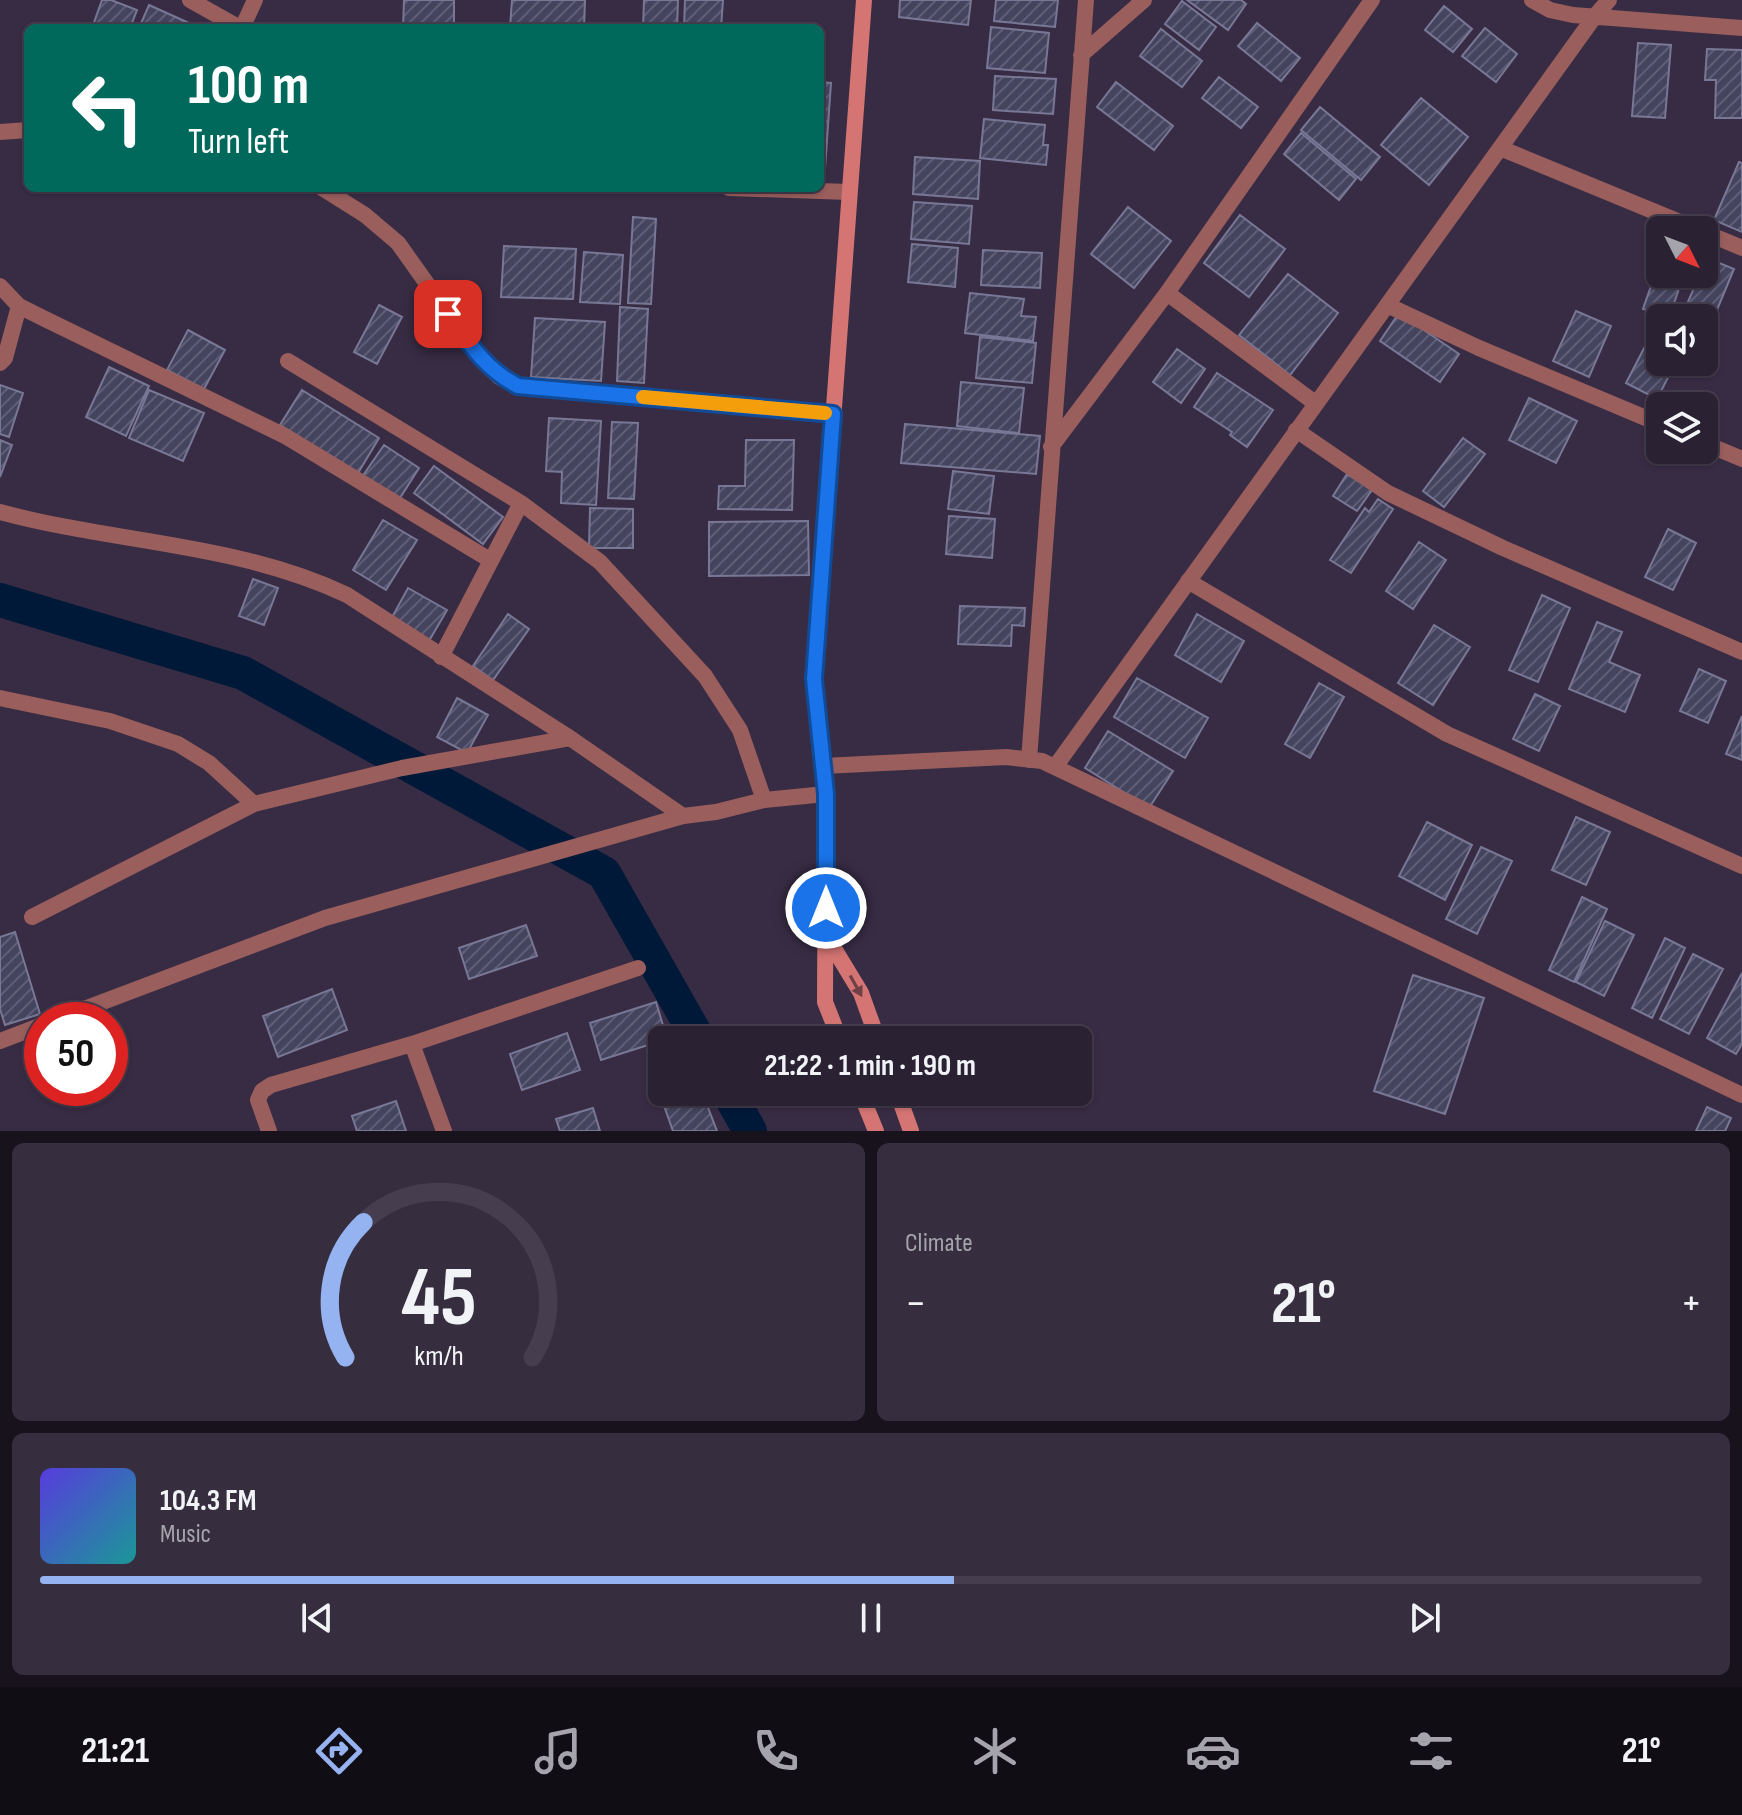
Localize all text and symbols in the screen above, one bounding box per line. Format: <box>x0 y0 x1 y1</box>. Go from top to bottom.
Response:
text: 100 m <box>188 53 309 120</box>
icon: left <box>56 56 160 160</box>
text: Turn left <box>188 121 289 164</box>
north arrow <box>1646 216 1718 288</box>
map controls <box>1646 216 1718 464</box>
pin <box>414 280 482 348</box>
icon: arrive <box>426 292 470 336</box>
button: sound <box>1646 304 1718 376</box>
button: layers <box>1646 392 1718 464</box>
position arrow <box>784 866 868 950</box>
one-way arrow <box>849 975 863 997</box>
speed limit sign: 50 <box>24 1002 128 1106</box>
text: 21:22 · 1 min · 190 m <box>764 1048 976 1084</box>
text: Climate <box>905 1228 973 1259</box>
text: 45 <box>401 1249 476 1349</box>
text: 21° <box>1271 1268 1336 1340</box>
text: − <box>905 1277 927 1330</box>
text: + <box>1680 1277 1702 1330</box>
text: km/h <box>414 1339 463 1374</box>
text: 104.3 FM <box>160 1483 256 1519</box>
text: Music <box>160 1519 211 1550</box>
icon: previous <box>295 1596 339 1640</box>
icon: pause <box>849 1596 893 1640</box>
icon: next <box>1403 1596 1447 1640</box>
icon: directions <box>311 1723 367 1779</box>
icon: music <box>530 1723 586 1779</box>
icon: phone <box>748 1723 804 1779</box>
icon: climate <box>967 1723 1023 1779</box>
icon: car <box>1185 1723 1241 1779</box>
icon: filters <box>1403 1723 1459 1779</box>
text: 21:21 <box>81 1730 149 1773</box>
text: 21° <box>1622 1730 1661 1773</box>

